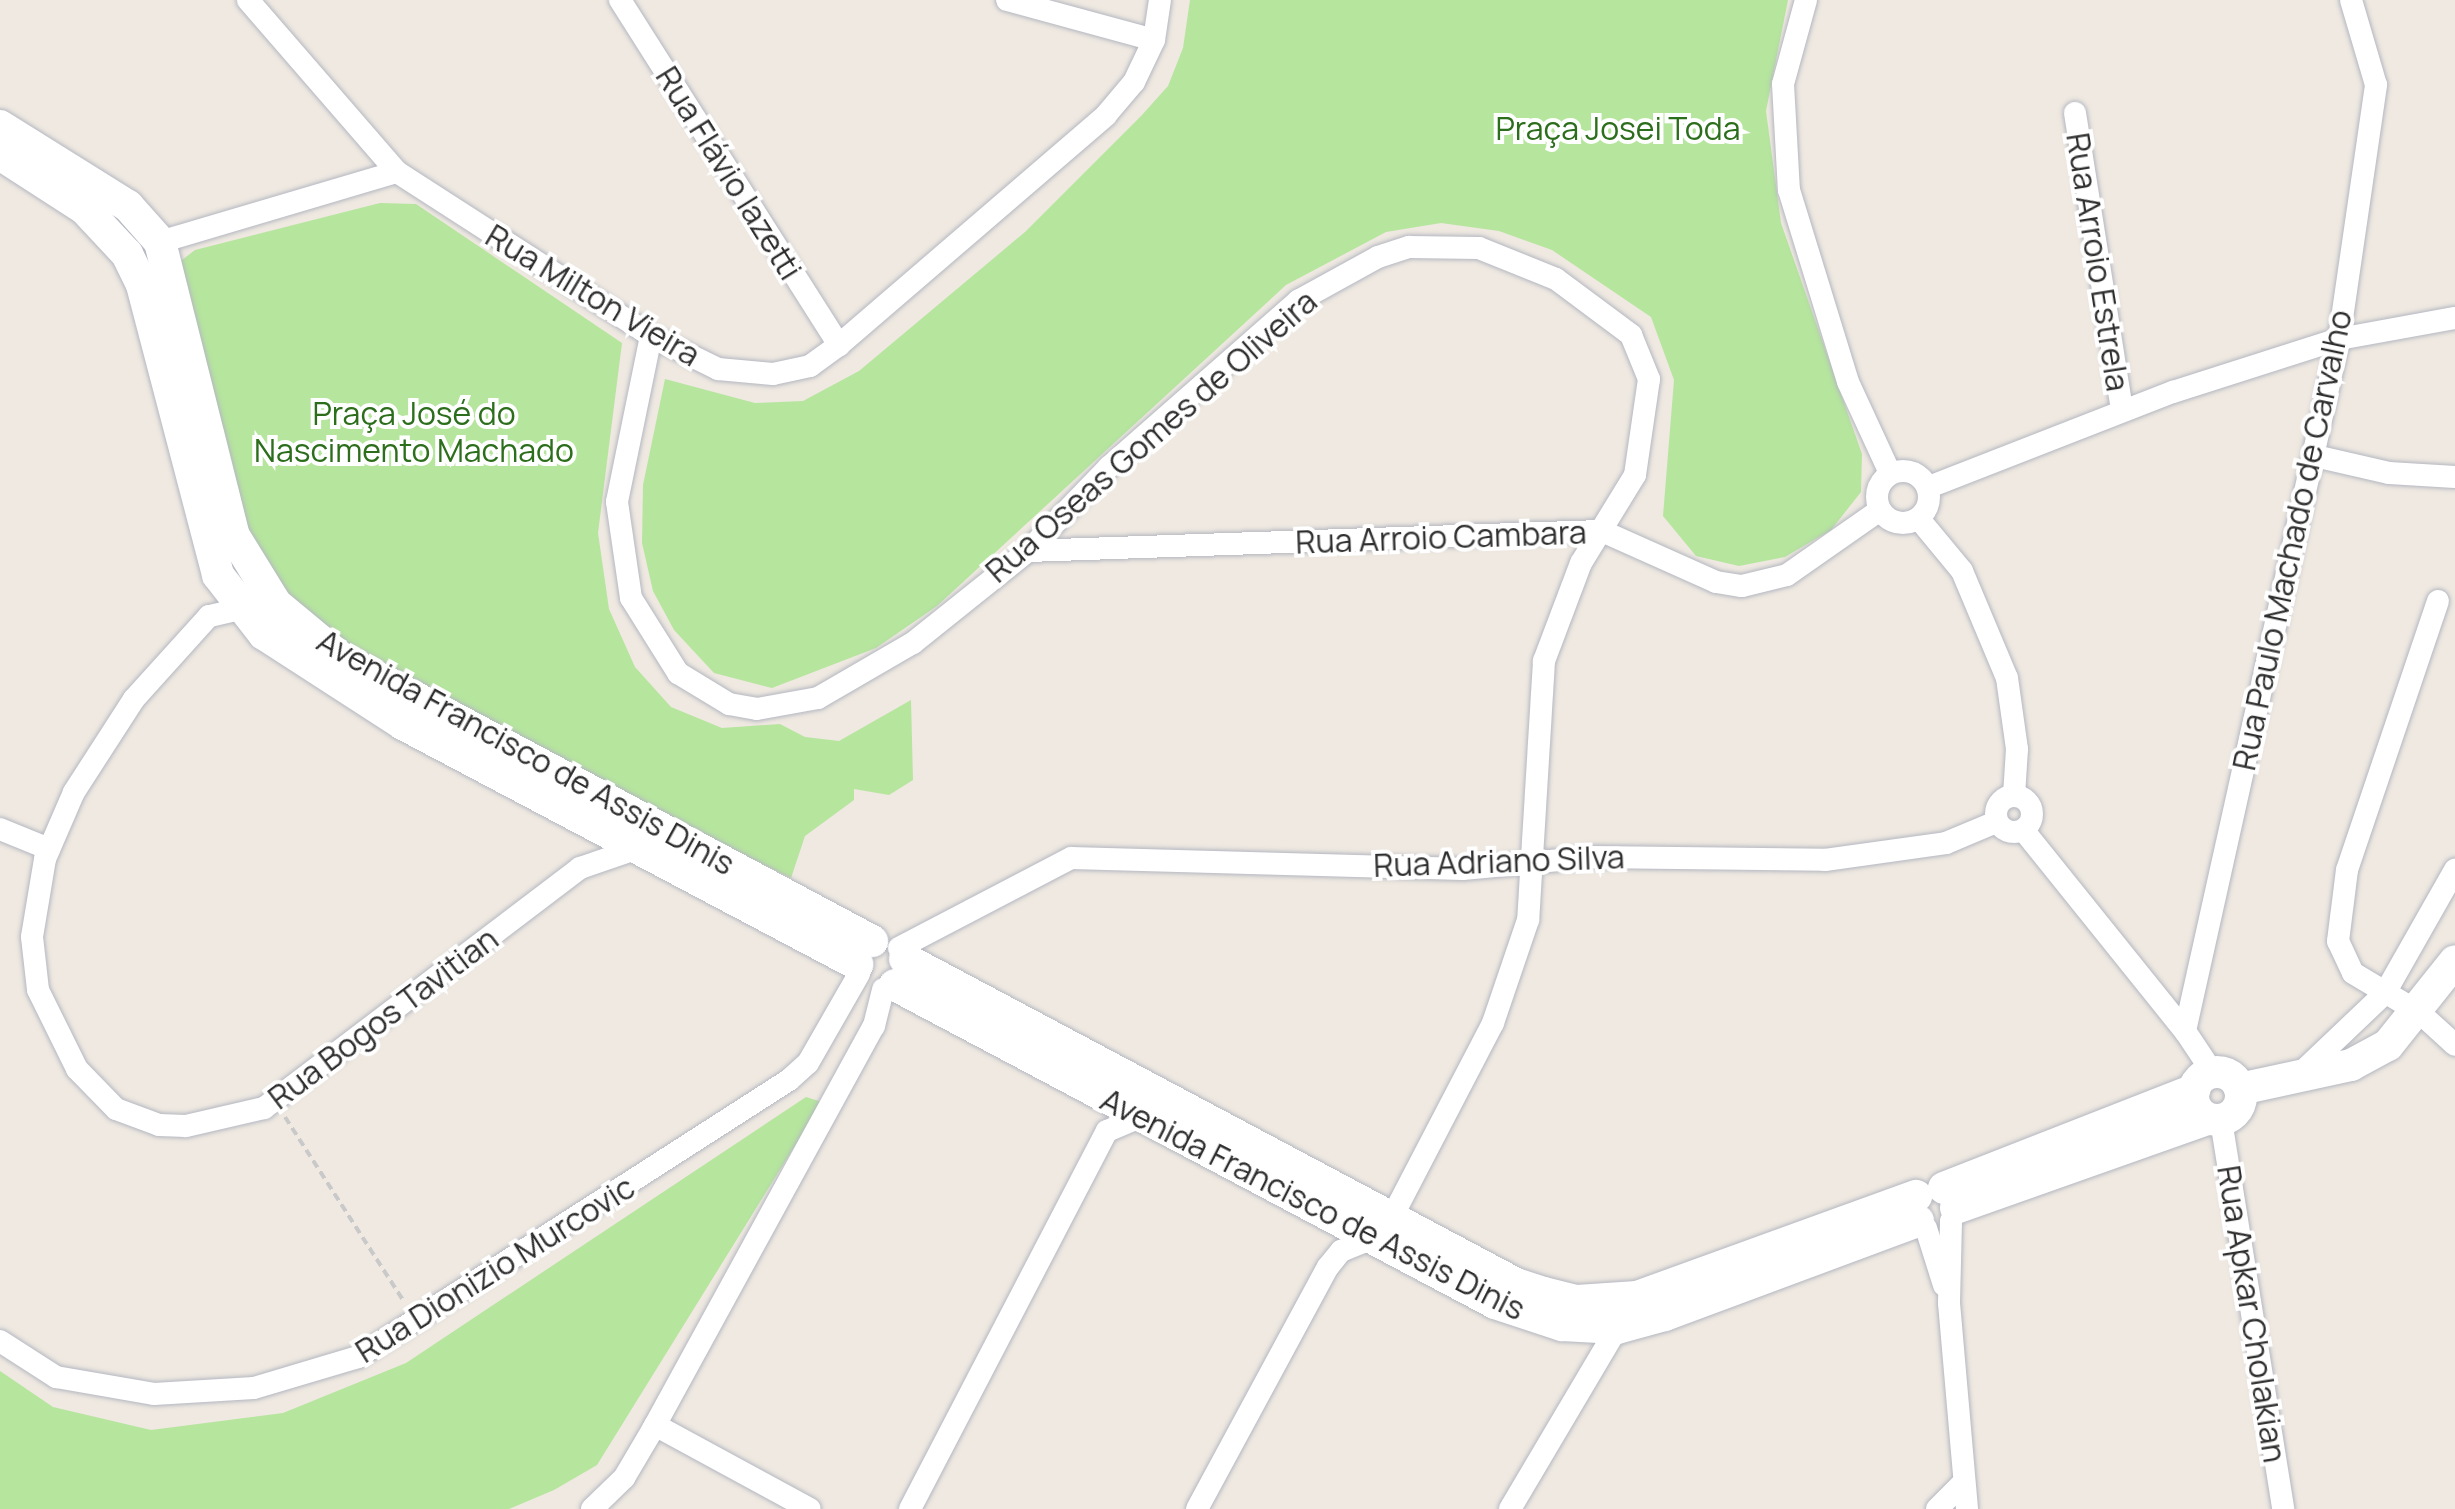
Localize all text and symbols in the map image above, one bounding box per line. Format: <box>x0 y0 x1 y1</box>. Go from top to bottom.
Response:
street label: Rua Flávio Iazetti <box>648 59 810 287</box>
park label: Praça Josei Toda <box>1496 109 1740 147</box>
street label: Rua Arroio Estrela <box>2059 130 2137 394</box>
street label: Rua Milton Vieira <box>479 216 707 374</box>
street label: Rua Oseas Gomes de Oliveira <box>978 282 1324 590</box>
street label: Rua Paulo Machado de Carvalho <box>2224 306 2360 774</box>
park label: Praça José do Nascimento Machado <box>254 395 574 470</box>
street label: Rua Arroio Cambara <box>1295 513 1587 561</box>
street label: Avenida Francisco de Assis Dinis <box>311 621 741 883</box>
street label: Rua Adriano Silva <box>1373 837 1625 885</box>
street label: Rua Bogos Tavitian <box>261 919 505 1117</box>
street label: Avenida Francisco de Assis Dinis <box>1094 1080 1532 1328</box>
street label: Rua Apkar Cholakian <box>2210 1163 2294 1465</box>
street label: Rua Dionizio Murcovic <box>348 1168 642 1370</box>

